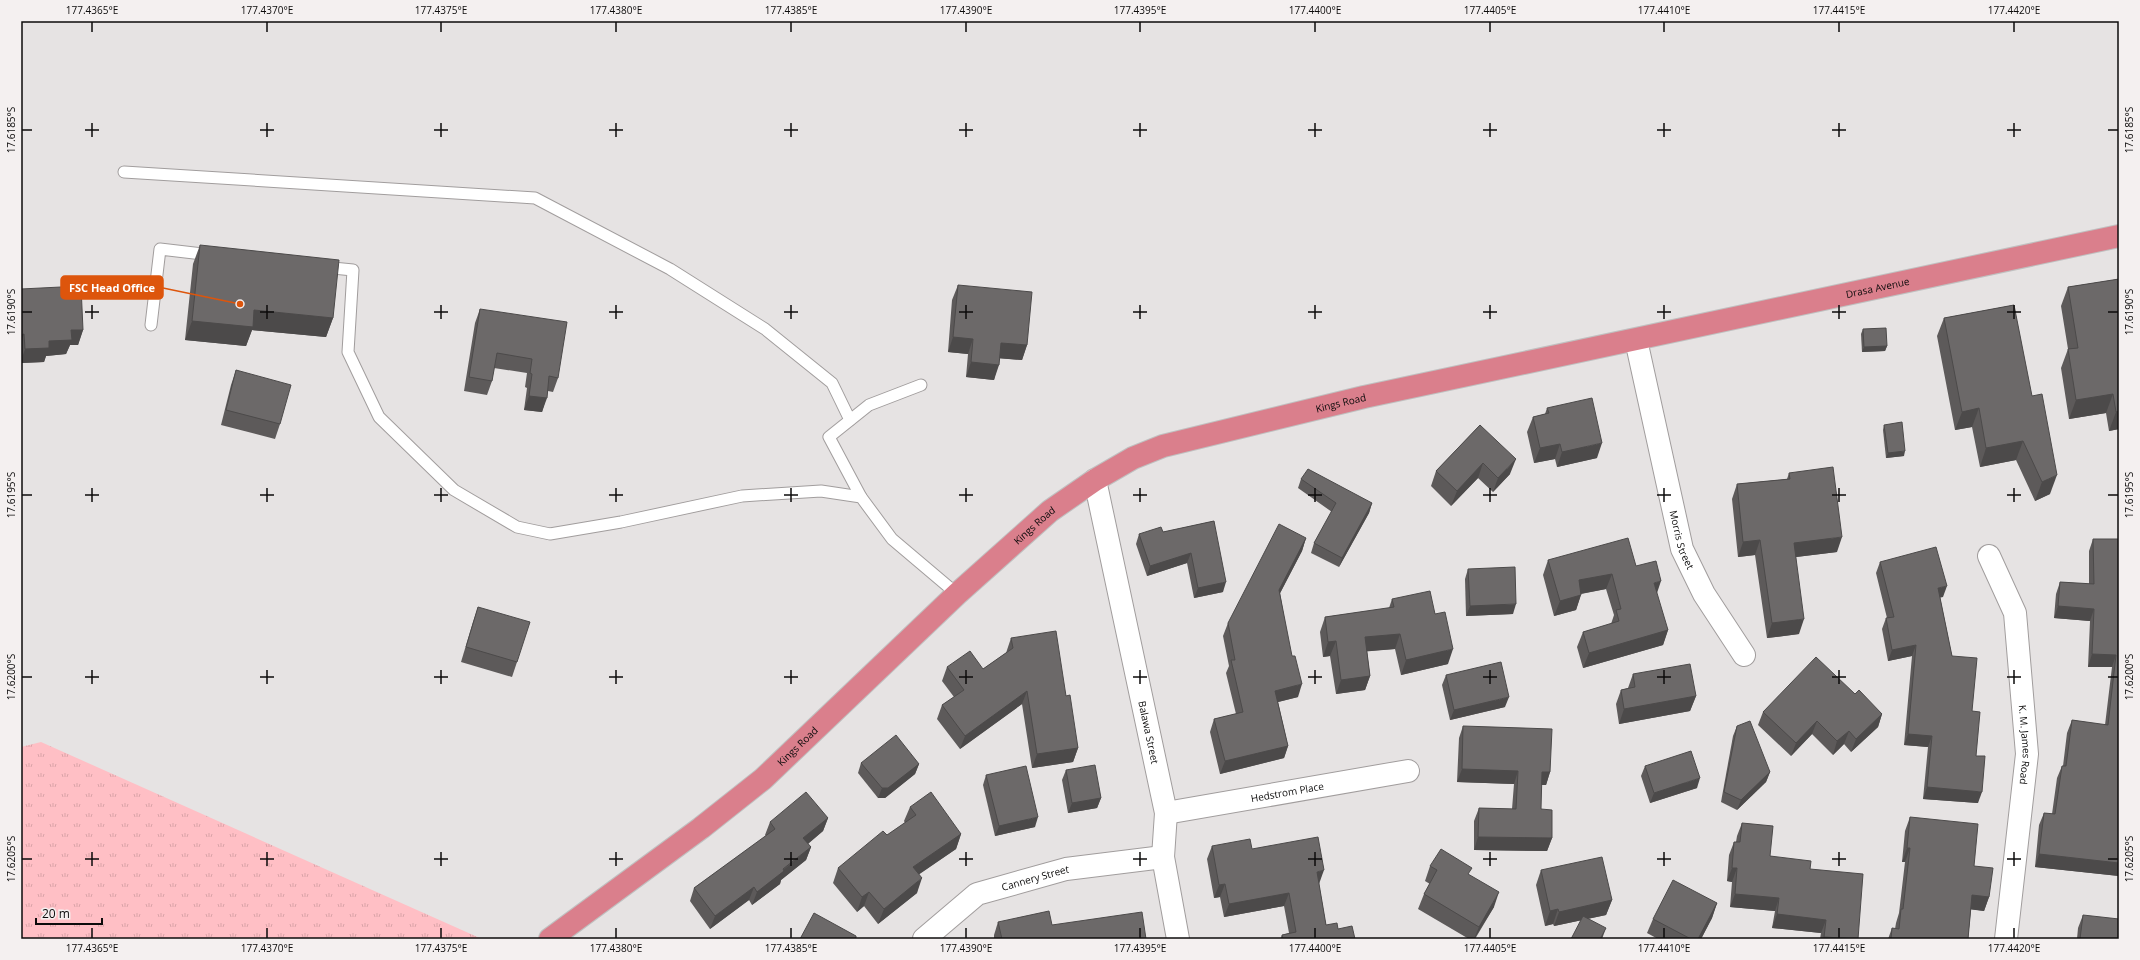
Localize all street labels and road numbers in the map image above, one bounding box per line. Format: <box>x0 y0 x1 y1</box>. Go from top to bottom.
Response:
street label: Drasa Avenue <box>1844 274 1911 301</box>
street label: Kings Road <box>1314 390 1367 416</box>
street label: Kings Road <box>1010 503 1058 547</box>
street label: Morris Street <box>1667 509 1698 572</box>
street label: Balawa Street <box>1135 700 1162 766</box>
street label: K. M. James Road <box>2016 704 2034 785</box>
street label: Kings Road <box>774 723 821 769</box>
street label: Hedstrom Place <box>1250 779 1325 805</box>
street label: Cannery Street <box>1000 862 1070 894</box>

